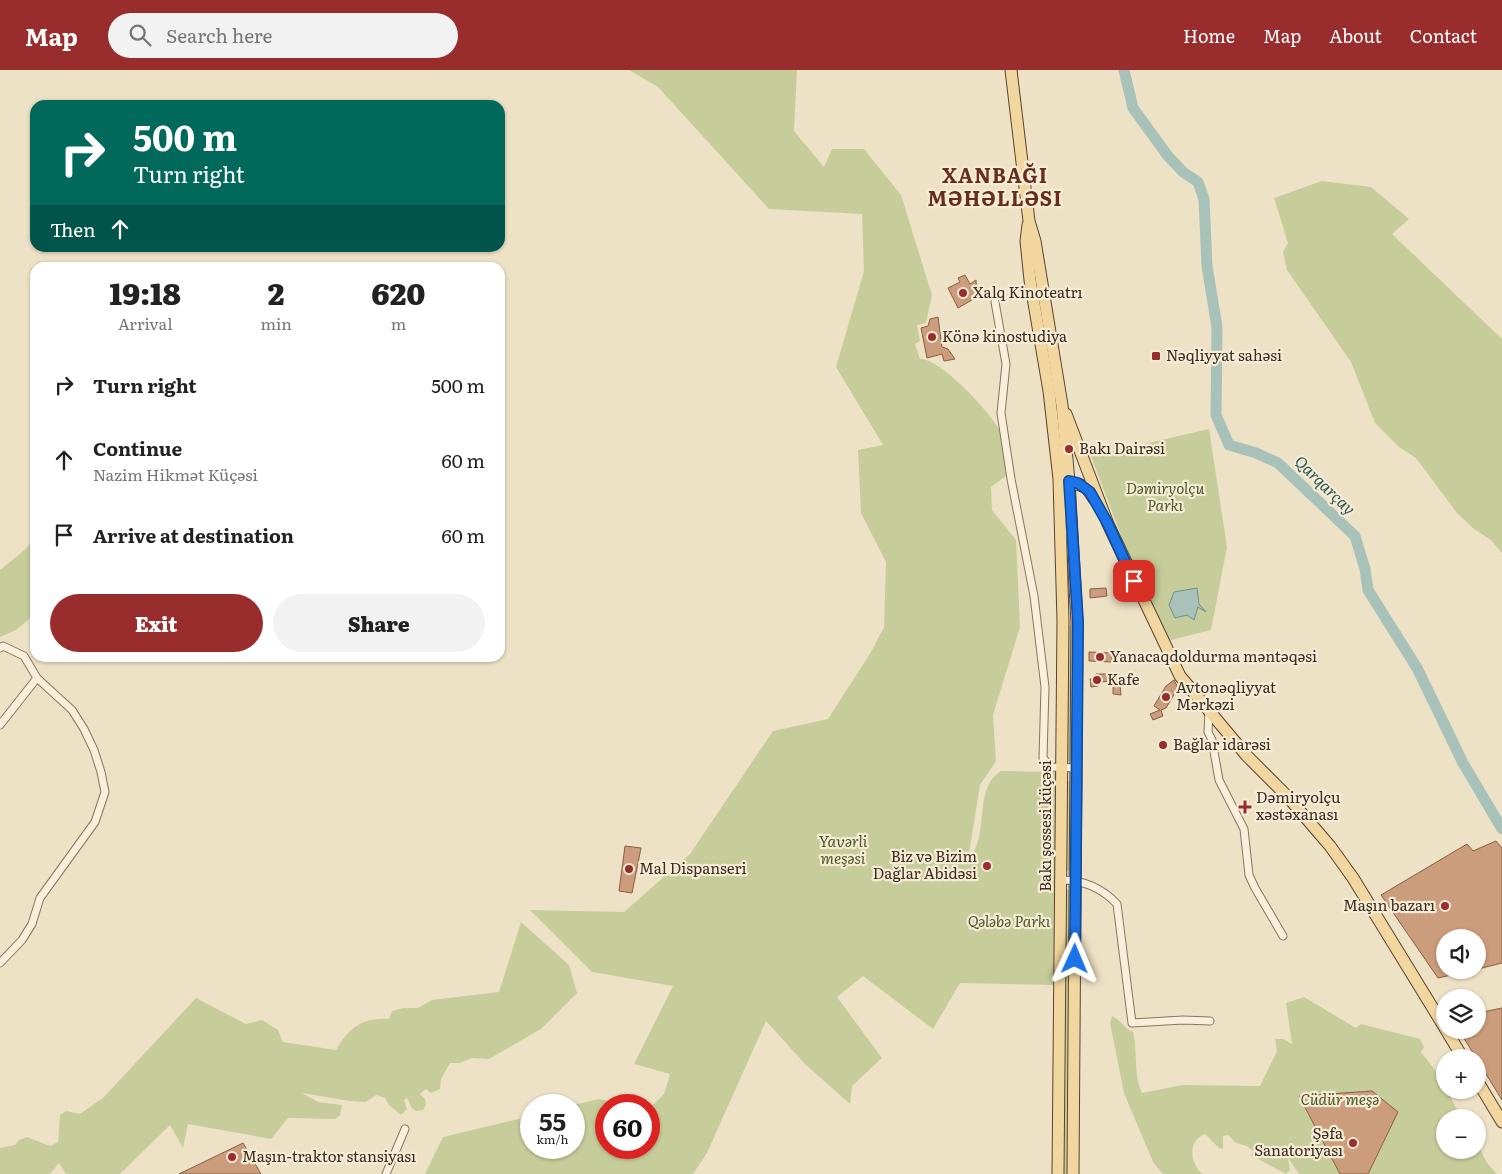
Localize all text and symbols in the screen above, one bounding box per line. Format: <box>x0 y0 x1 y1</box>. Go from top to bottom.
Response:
search box <box>108 13 458 58</box>
text: Map <box>25 18 78 53</box>
icon: search <box>126 21 154 49</box>
text: Search here <box>166 21 272 49</box>
text: Home <box>1183 22 1235 49</box>
text: Map <box>1263 22 1301 49</box>
text: About <box>1329 22 1382 49</box>
text: Contact <box>1410 22 1477 49</box>
text: 500 m <box>133 110 237 162</box>
icon: right <box>50 120 115 185</box>
text: Turn right <box>133 157 245 190</box>
district label: XANBAĞI MƏHƏLLƏSI <box>928 159 1062 212</box>
text: Then <box>50 215 96 243</box>
icon: ahead <box>106 215 134 243</box>
text: 19:18 <box>109 270 181 314</box>
text: 2 <box>268 270 284 314</box>
text: 620 <box>371 270 426 314</box>
place label: Xalq Kinoteatrı <box>973 280 1083 303</box>
marker: Xalq Kinoteatrı <box>957 287 969 299</box>
text: Arrival <box>118 311 173 335</box>
text: min <box>260 311 292 335</box>
text: m <box>391 311 406 335</box>
place label: Könə kinostudiya <box>942 324 1068 347</box>
marker: Könə kinostudiya <box>926 331 938 343</box>
place label: Nəqliyyat sahəsi <box>1166 343 1282 366</box>
marker: Nəqliyyat sahəsi <box>1150 350 1162 362</box>
icon: right <box>50 371 78 399</box>
text: Turn right <box>93 371 197 399</box>
text: 500 m <box>431 371 485 399</box>
text: Continue <box>93 434 182 462</box>
place label: Bakı Dairəsi <box>1079 436 1165 459</box>
marker: Bakı Dairəsi <box>1063 443 1075 455</box>
icon: ahead <box>50 446 78 474</box>
text: 60 m <box>442 446 485 474</box>
water label: Qarqarçay <box>1290 449 1362 519</box>
text: Nazim Hikmət Küçəsi <box>93 462 258 486</box>
park label: Dəmiryolçu Parkı <box>1126 476 1204 516</box>
icon: arrive <box>50 521 78 549</box>
text: Arrive at destination <box>93 521 294 549</box>
text: 60 m <box>442 521 485 549</box>
pin <box>1113 560 1155 602</box>
icon: arrive <box>1120 567 1148 595</box>
button: Exit <box>50 594 263 652</box>
button: Share <box>273 594 485 652</box>
place label: Yanacaqdoldurma məntəqəsi <box>1110 644 1317 667</box>
marker: Yanacaqdoldurma məntəqəsi <box>1094 651 1106 663</box>
place label: Kafe <box>1107 667 1140 690</box>
marker: Kafe <box>1091 674 1103 686</box>
place label: Avtonəqliyyat Mərkəzi <box>1176 675 1276 715</box>
marker: Avtonəqliyyat Mərkəzi <box>1160 691 1172 703</box>
place label: Bağlar idarəsi <box>1173 732 1271 755</box>
marker: Bağlar idarəsi <box>1157 739 1169 751</box>
street label: Bakı şossesi küçəsi <box>1033 760 1056 892</box>
place label: Dəmiryolçu xəstəxanası <box>1256 785 1341 825</box>
marker: Dəmiryolçu xəstəxanası <box>1238 800 1252 814</box>
park label: Yavərli meşəsi <box>819 829 868 869</box>
place label: Biz və Bizim Dağlar Abidəsi <box>873 844 977 884</box>
place label: Mal Dispanseri <box>639 856 747 879</box>
marker: Biz və Bizim Dağlar Abidəsi <box>981 860 993 872</box>
marker: Mal Dispanseri <box>623 863 635 875</box>
place label: Maşın bazarı <box>1343 893 1435 916</box>
marker: Maşın bazarı <box>1439 900 1451 912</box>
park label: Qələbə Parkı <box>968 909 1051 932</box>
map controls <box>1436 929 1486 1159</box>
button: sound <box>1436 929 1486 979</box>
position arrow <box>1048 932 1100 984</box>
button: layers <box>1436 989 1486 1039</box>
button: + <box>1436 1049 1486 1099</box>
park label: Cüdür meşə <box>1301 1087 1379 1110</box>
speed limit sign: 60 <box>595 1094 660 1159</box>
text: 55 <box>539 1102 566 1139</box>
button: − <box>1436 1109 1486 1159</box>
place label: Şəfa Sanatoriyası <box>1254 1121 1344 1161</box>
text: km/h <box>537 1130 568 1148</box>
marker: Şəfa Sanatoriyası <box>1347 1137 1359 1149</box>
place label: Maşın-traktor stansiyası <box>242 1144 416 1167</box>
marker: Maşın-traktor stansiyası <box>226 1151 238 1163</box>

